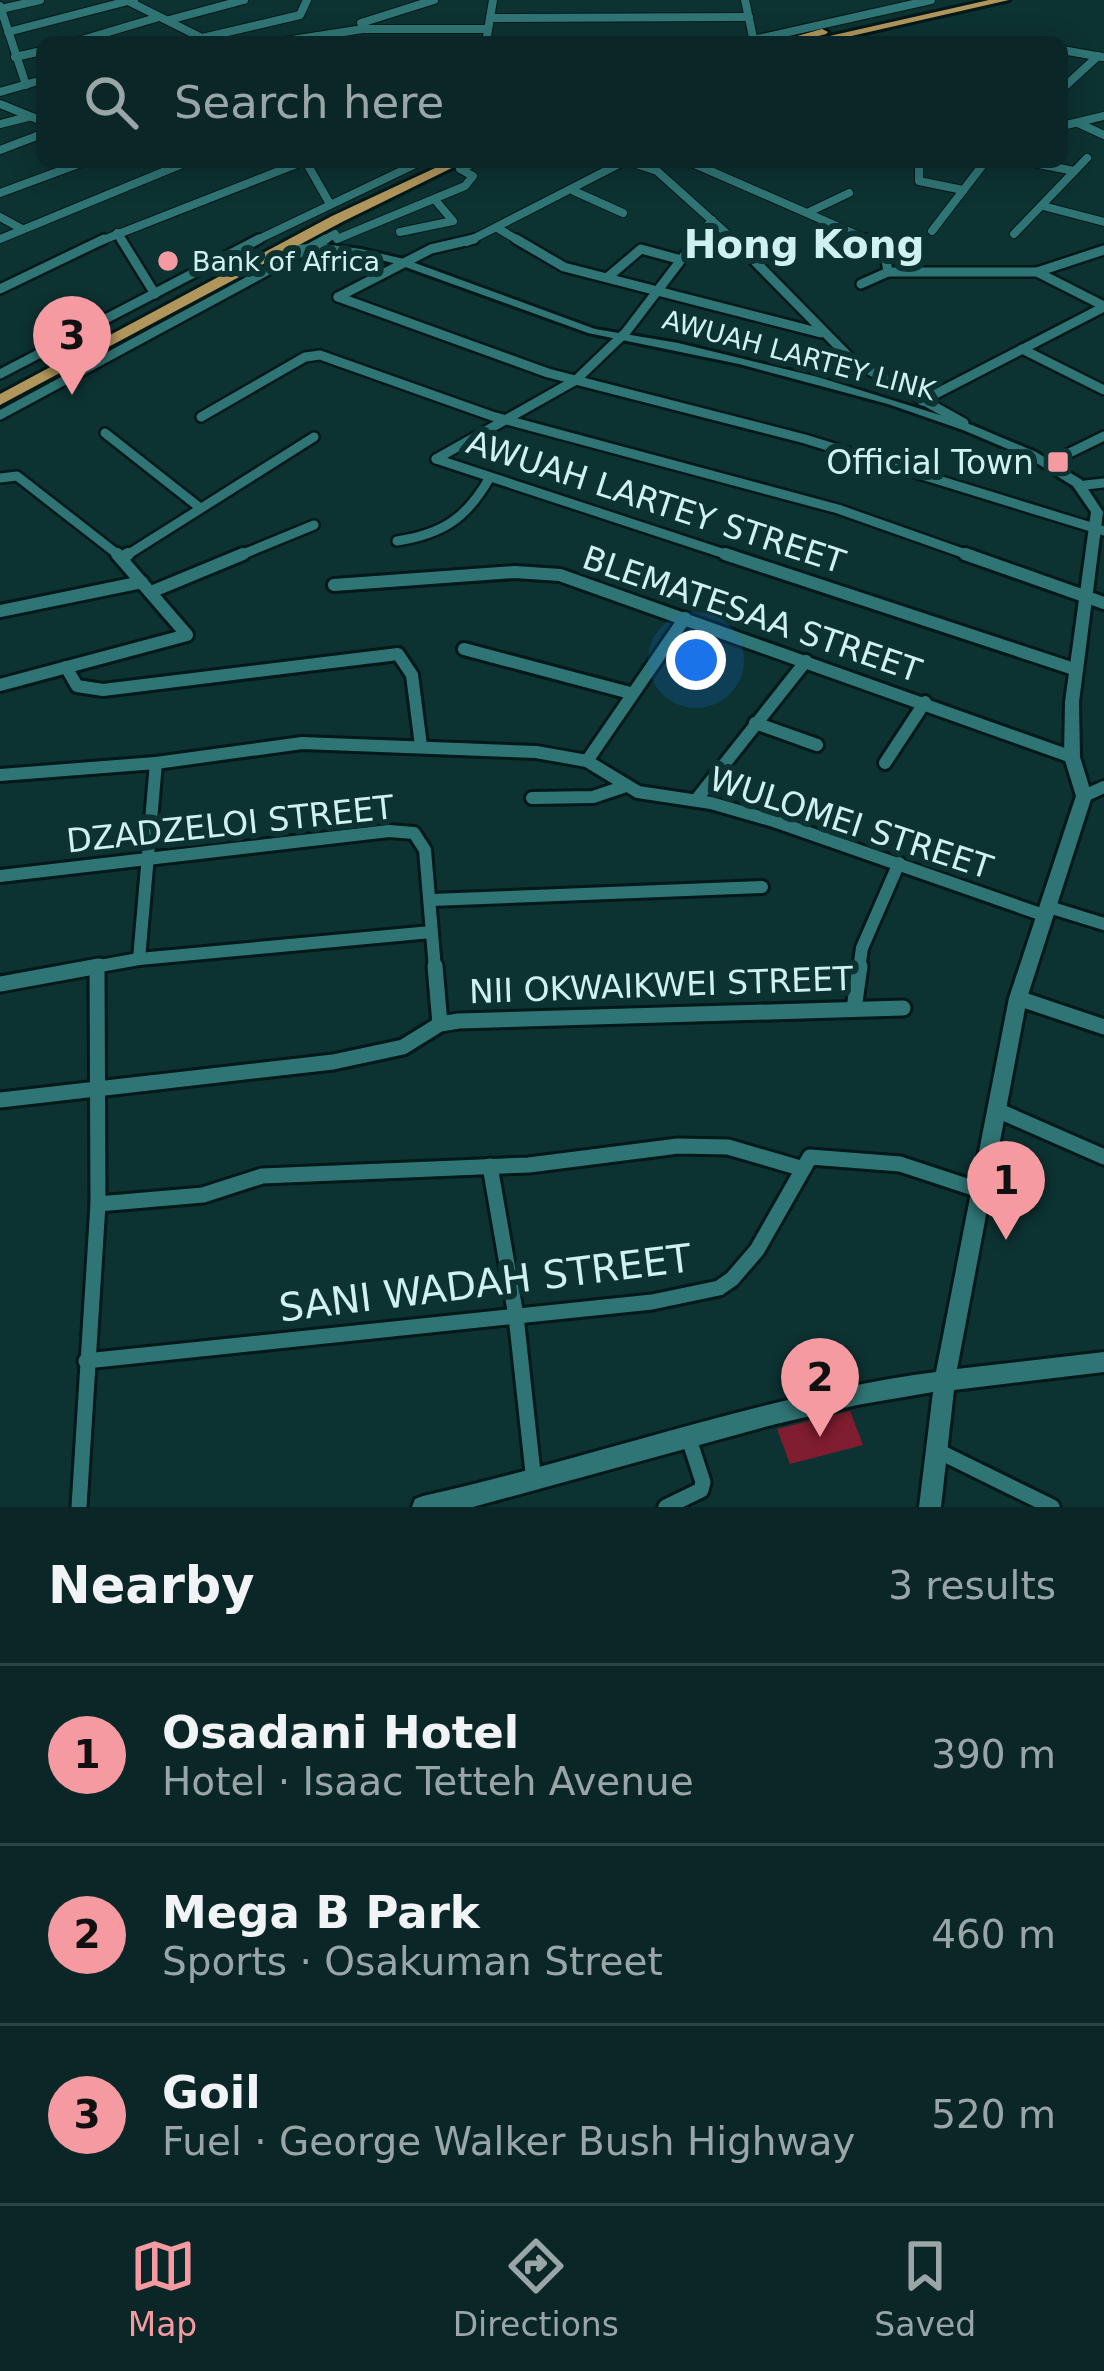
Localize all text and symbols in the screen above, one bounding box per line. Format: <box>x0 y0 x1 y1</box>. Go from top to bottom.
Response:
search box <box>36 36 1068 168</box>
icon: search <box>78 69 144 135</box>
text: Search here <box>174 76 444 129</box>
district label: Hong Kong <box>684 222 924 267</box>
place label: Bank of Africa <box>192 246 380 277</box>
marker: Bank of Africa <box>155 248 181 274</box>
pin: 3 <box>33 296 111 395</box>
street label: AWUAH LARTEY LINK <box>659 304 940 407</box>
street label: AWUAH LARTEY STREET <box>462 422 851 582</box>
place label: Official Town <box>826 443 1034 482</box>
marker: Official Town <box>1045 449 1071 475</box>
street label: BLEMATESAA STREET <box>578 538 927 691</box>
your location <box>666 630 726 690</box>
street label: WULOMEI STREET <box>705 759 998 887</box>
street label: DZADZELOI STREET <box>64 787 396 861</box>
street label: NII OKWAIKWEI STREET <box>468 959 855 1011</box>
pin: 1 <box>967 1141 1045 1240</box>
street label: SANI WADAH STREET <box>276 1235 694 1331</box>
pin: 2 <box>781 1338 859 1437</box>
text: Nearby <box>48 1556 255 1615</box>
text: 3 results <box>888 1563 1056 1608</box>
text: Osadani Hotel <box>162 1706 519 1759</box>
text: 1 <box>73 1732 101 1777</box>
text: 390 m <box>931 1732 1056 1777</box>
text: Hotel · Isaac Tetteh Avenue <box>162 1759 694 1804</box>
text: Mega B Park <box>162 1886 480 1939</box>
text: 2 <box>73 1912 101 1957</box>
text: 460 m <box>931 1912 1056 1957</box>
text: Sports · Osakuman Street <box>162 1939 663 1984</box>
text: Goil <box>162 2066 261 2119</box>
text: 3 <box>73 2092 101 2137</box>
text: 520 m <box>931 2092 1056 2137</box>
text: Fuel · George Walker Bush Highway <box>162 2119 855 2164</box>
tab: Map <box>128 2233 197 2344</box>
tab: Directions <box>453 2233 619 2344</box>
tab: Saved <box>874 2233 976 2344</box>

